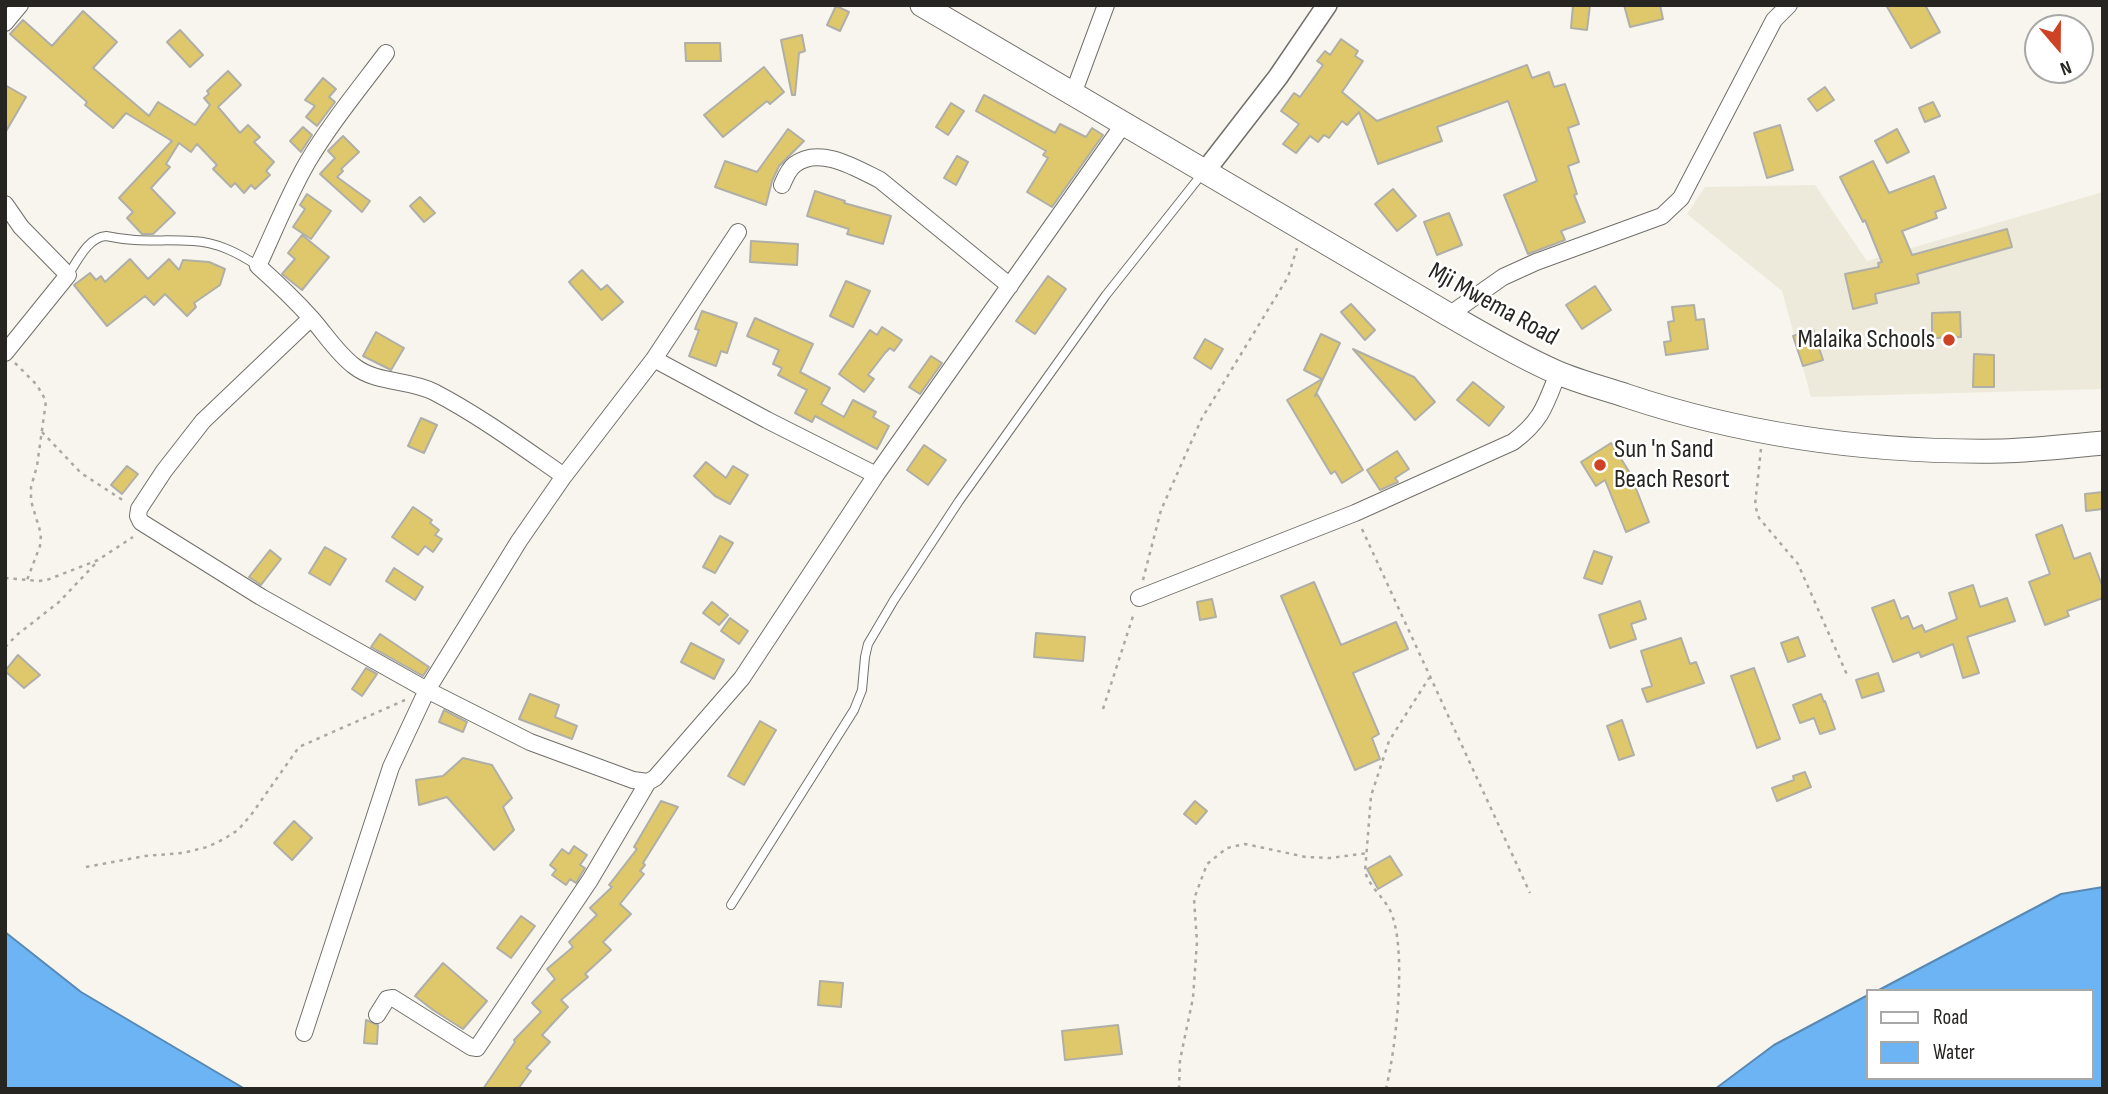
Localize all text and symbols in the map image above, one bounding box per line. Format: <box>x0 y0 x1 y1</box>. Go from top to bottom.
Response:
north arrow <box>2024 14 2094 84</box>
text: N <box>2057 55 2074 80</box>
street label: Mji Mwema Road <box>1423 257 1563 353</box>
place label: Malaika Schools <box>1797 324 1935 356</box>
marker: Malaika Schools <box>1941 332 1957 348</box>
place label: Sun 'n Sand Beach Resort <box>1614 434 1730 496</box>
marker: Sun 'n Sand Beach Resort <box>1592 457 1608 473</box>
legend <box>1867 989 2094 1080</box>
text: Road <box>1933 1005 1968 1030</box>
text: Water <box>1933 1040 1975 1065</box>

